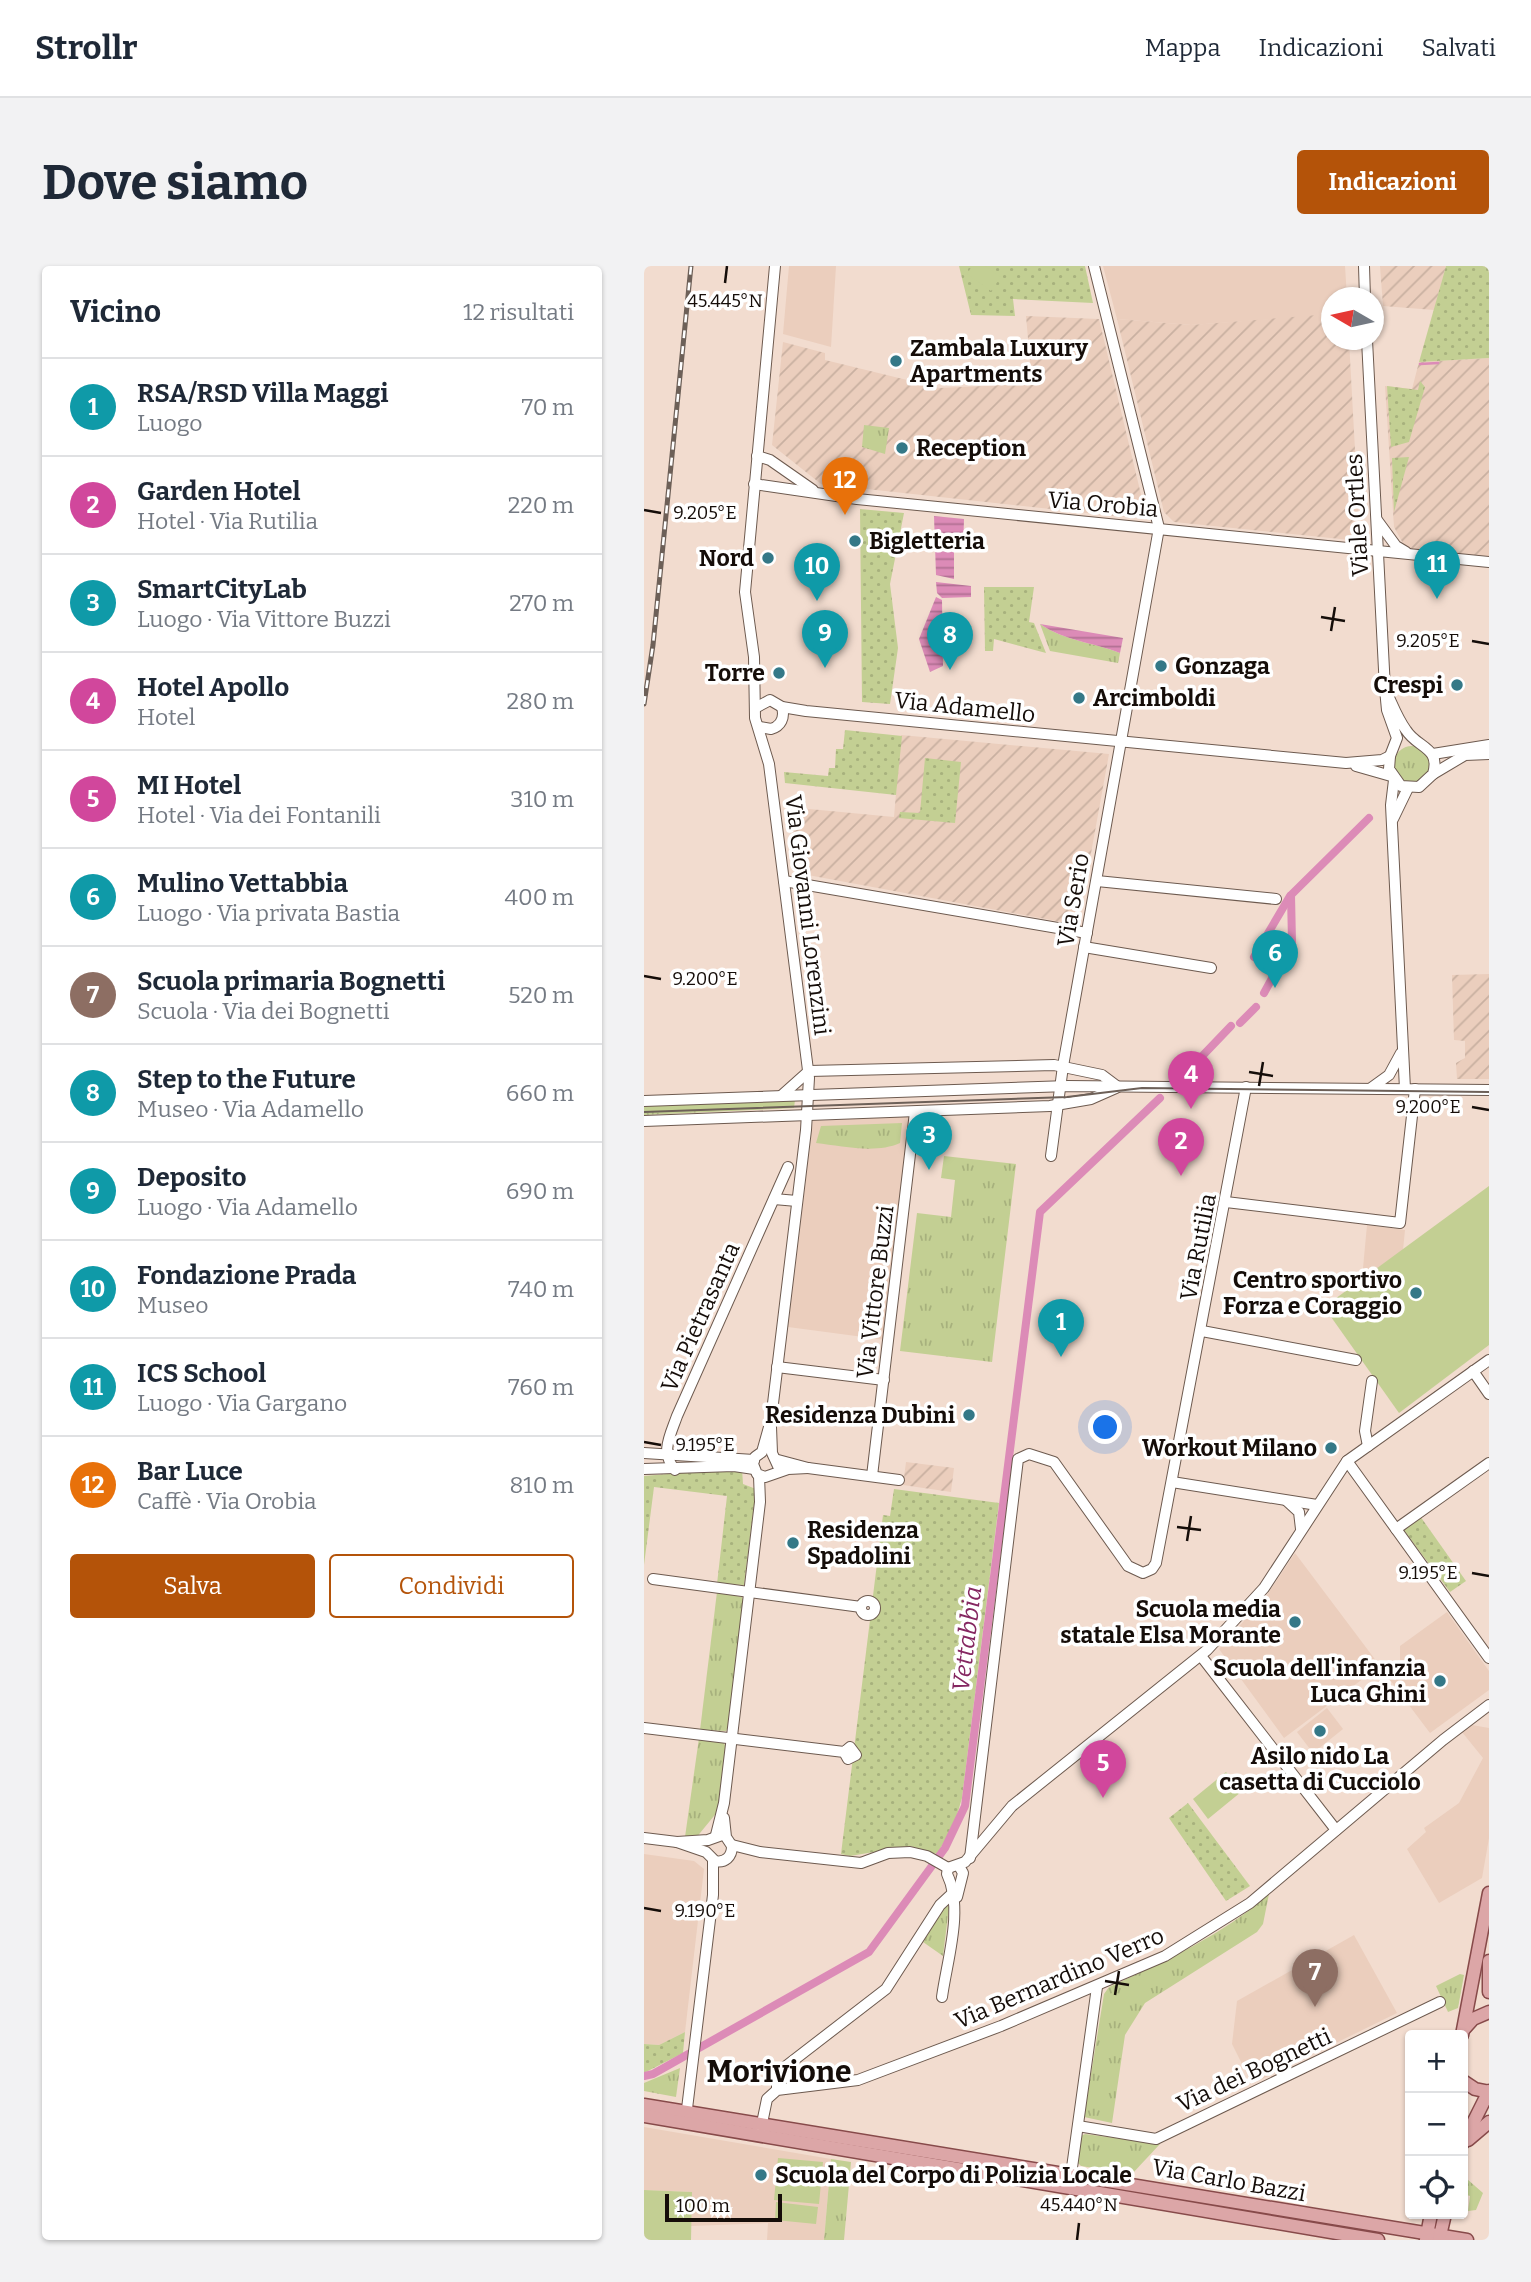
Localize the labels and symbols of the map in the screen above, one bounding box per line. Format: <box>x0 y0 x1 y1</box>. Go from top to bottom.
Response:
north arrow <box>1321 287 1384 350</box>
text: 45.445°N <box>687 290 763 312</box>
place label: Zambala Luxury Apartments <box>910 334 1088 388</box>
marker: Zambala Luxury Apartments <box>888 353 904 369</box>
place label: Reception <box>916 434 1026 462</box>
marker: Reception <box>894 440 910 456</box>
street label: Viale Ortles <box>1340 453 1374 577</box>
pin: 12 <box>822 457 868 515</box>
street label: Via Orobia <box>1047 485 1160 523</box>
text: 9.205°E <box>673 502 737 524</box>
place label: Bigletteria <box>869 527 985 555</box>
marker: Bigletteria <box>847 533 863 549</box>
pin: 11 <box>1414 541 1460 599</box>
pin: 10 <box>794 543 840 601</box>
place label: Nord <box>699 544 754 572</box>
marker: Nord <box>760 550 776 566</box>
pin: 9 <box>802 610 848 668</box>
pin: 8 <box>927 612 973 670</box>
text: 9.205°E <box>1396 630 1460 652</box>
place label: Gonzaga <box>1175 652 1270 680</box>
marker: Gonzaga <box>1153 658 1169 674</box>
place label: Torre <box>705 659 765 687</box>
marker: Torre <box>771 665 787 681</box>
place label: Crespi <box>1373 671 1443 699</box>
marker: Crespi <box>1449 677 1465 693</box>
place label: Arcimboldi <box>1093 684 1216 712</box>
street label: Via Adamello <box>893 686 1037 728</box>
marker: Arcimboldi <box>1071 690 1087 706</box>
street label: Via Giovanni Lorenzini <box>779 793 837 1037</box>
street label: Via Serio <box>1051 851 1095 949</box>
pin: 6 <box>1252 930 1298 988</box>
text: 9.200°E <box>672 968 738 990</box>
pin: 4 <box>1168 1051 1214 1109</box>
text: 9.200°E <box>1395 1096 1461 1118</box>
pin: 3 <box>906 1112 952 1170</box>
pin: 2 <box>1158 1118 1204 1176</box>
street label: Via Rutilia <box>1174 1191 1222 1303</box>
street label: Via Vittore Buzzi <box>850 1204 900 1380</box>
street label: Via Pietrasanta <box>655 1238 746 1396</box>
place label: Centro sportivo Forza e Coraggio <box>1223 1266 1402 1320</box>
marker: Centro sportivo Forza e Coraggio <box>1408 1285 1424 1301</box>
pin: 1 <box>1038 1299 1084 1357</box>
place label: Residenza Dubini <box>765 1401 955 1429</box>
marker: Residenza Dubini <box>961 1407 977 1423</box>
your location <box>1088 1410 1122 1444</box>
text: 9.195°E <box>675 1434 735 1456</box>
place label: Workout Milano <box>1142 1434 1317 1462</box>
marker: Workout Milano <box>1323 1440 1339 1456</box>
place label: Residenza Spadolini <box>807 1516 919 1570</box>
marker: Residenza Spadolini <box>785 1535 801 1551</box>
text: 9.195°E <box>1398 1562 1458 1584</box>
water label: Vettabbia <box>947 1585 987 1693</box>
place label: Scuola media statale Elsa Morante <box>1060 1595 1281 1649</box>
marker: Scuola media statale Elsa Morante <box>1287 1614 1303 1630</box>
place label: Scuola dell'infanzia Luca Ghini <box>1213 1654 1426 1708</box>
marker: Scuola dell'infanzia Luca Ghini <box>1432 1673 1448 1689</box>
marker: Asilo nido La casetta di Cucciolo <box>1312 1723 1328 1739</box>
pin: 5 <box>1080 1740 1126 1798</box>
place label: Asilo nido La casetta di Cucciolo <box>1219 1742 1421 1796</box>
text: 9.190°E <box>674 1900 736 1922</box>
street label: Via Bernardino Verro <box>950 1921 1168 2035</box>
pin: 7 <box>1292 1949 1338 2007</box>
street label: Via dei Bognetti <box>1172 2022 1336 2118</box>
district label: Morivione <box>706 2054 852 2090</box>
street label: Via Carlo Bazzi <box>1150 2153 1308 2207</box>
place label: Scuola del Corpo di Polizia Locale <box>775 2161 1132 2189</box>
marker: Scuola del Corpo di Polizia Locale <box>753 2167 769 2183</box>
scale bar <box>665 2191 782 2223</box>
text: 45.440°N <box>1040 2194 1118 2216</box>

